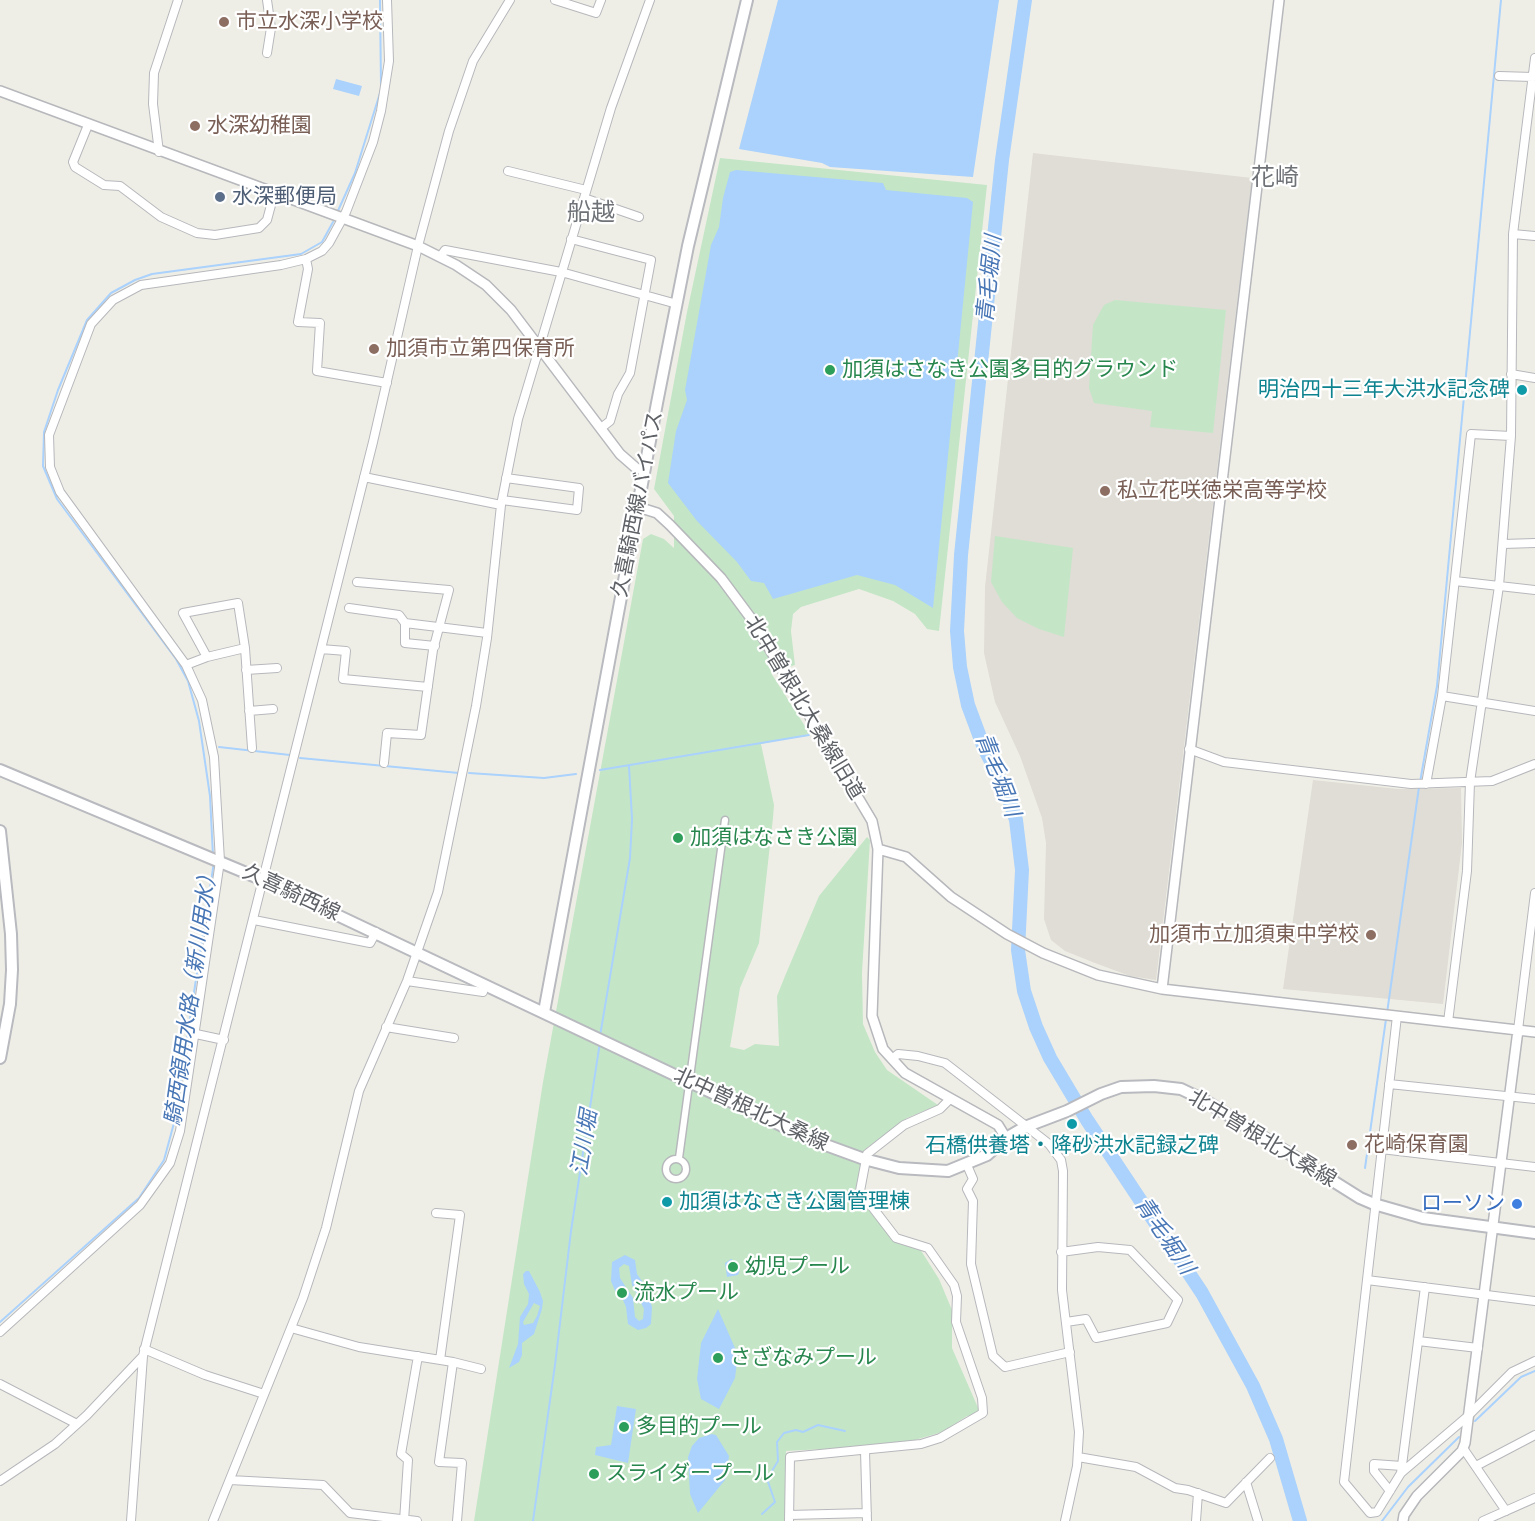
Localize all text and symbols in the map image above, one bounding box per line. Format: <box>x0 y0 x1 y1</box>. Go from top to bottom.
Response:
place label: 市立水深小学校 <box>236 9 383 35</box>
marker: 市立水深小学校 <box>217 15 231 29</box>
place label: 水深幼稚園 <box>207 113 312 139</box>
marker: 水深幼稚園 <box>188 119 202 133</box>
district label: 花崎 <box>1251 164 1299 192</box>
place label: 水深郵便局 <box>232 184 337 210</box>
marker: 水深郵便局 <box>213 190 227 204</box>
district label: 船越 <box>567 199 615 227</box>
water label: 青毛堀川 <box>972 234 1008 324</box>
place label: 加須市立第四保育所 <box>386 336 575 362</box>
marker: 加須市立第四保育所 <box>367 342 381 356</box>
place label: 加須はさなき公園多目的グラウンド <box>842 357 1178 383</box>
marker: 加須はさなき公園多目的グラウンド <box>823 363 837 377</box>
place label: 明治四十三年大洪水記念碑 <box>1258 377 1510 403</box>
marker: 明治四十三年大洪水記念碑 <box>1515 383 1529 397</box>
street label: 久喜騎西線バイパス <box>608 409 668 599</box>
place label: 私立花咲徳栄高等学校 <box>1117 478 1327 504</box>
marker: 私立花咲徳栄高等学校 <box>1098 484 1112 498</box>
street label: 北中曽根北大桑線旧道 <box>739 612 869 804</box>
water label: 青毛堀川 <box>969 729 1025 821</box>
place label: 加須はなさき公園 <box>690 825 858 851</box>
marker: 加須はなさき公園 <box>671 831 685 845</box>
street label: 久喜騎西線 <box>238 859 344 927</box>
water label: 騎西領用水路（新川用水） <box>161 862 223 1128</box>
place label: 加須市立加須東中学校 <box>1149 922 1359 948</box>
marker: 加須市立加須東中学校 <box>1364 928 1378 942</box>
street label: 北中曽根北大桑線 <box>670 1063 832 1157</box>
street label: 北中曽根北大桑線 <box>1184 1085 1340 1193</box>
water label: 江川堀 <box>567 1108 603 1178</box>
marker: 石橋供養塔・降砂洪水記録之碑 <box>1065 1117 1079 1131</box>
place label: 花崎保育園 <box>1364 1132 1469 1158</box>
place label: 石橋供養塔・降砂洪水記録之碑 <box>925 1133 1219 1159</box>
marker: 花崎保育園 <box>1345 1138 1359 1152</box>
place label: 加須はなさき公園管理棟 <box>679 1189 910 1215</box>
place label: ローソン <box>1421 1191 1505 1217</box>
water label: 青毛堀川 <box>1128 1192 1200 1280</box>
marker: 加須はなさき公園管理棟 <box>660 1195 674 1209</box>
marker: ローソン <box>1510 1197 1524 1211</box>
place label: 幼児プール <box>745 1254 850 1280</box>
marker: 幼児プール <box>726 1260 740 1274</box>
place label: 流水プール <box>634 1280 739 1306</box>
marker: 流水プール <box>615 1286 629 1300</box>
place label: さざなみプール <box>730 1345 877 1371</box>
marker: さざなみプール <box>711 1351 725 1365</box>
place label: 多目的プール <box>636 1414 762 1440</box>
marker: 多目的プール <box>617 1420 631 1434</box>
place label: スライダープール <box>606 1461 774 1487</box>
marker: スライダープール <box>587 1467 601 1481</box>

